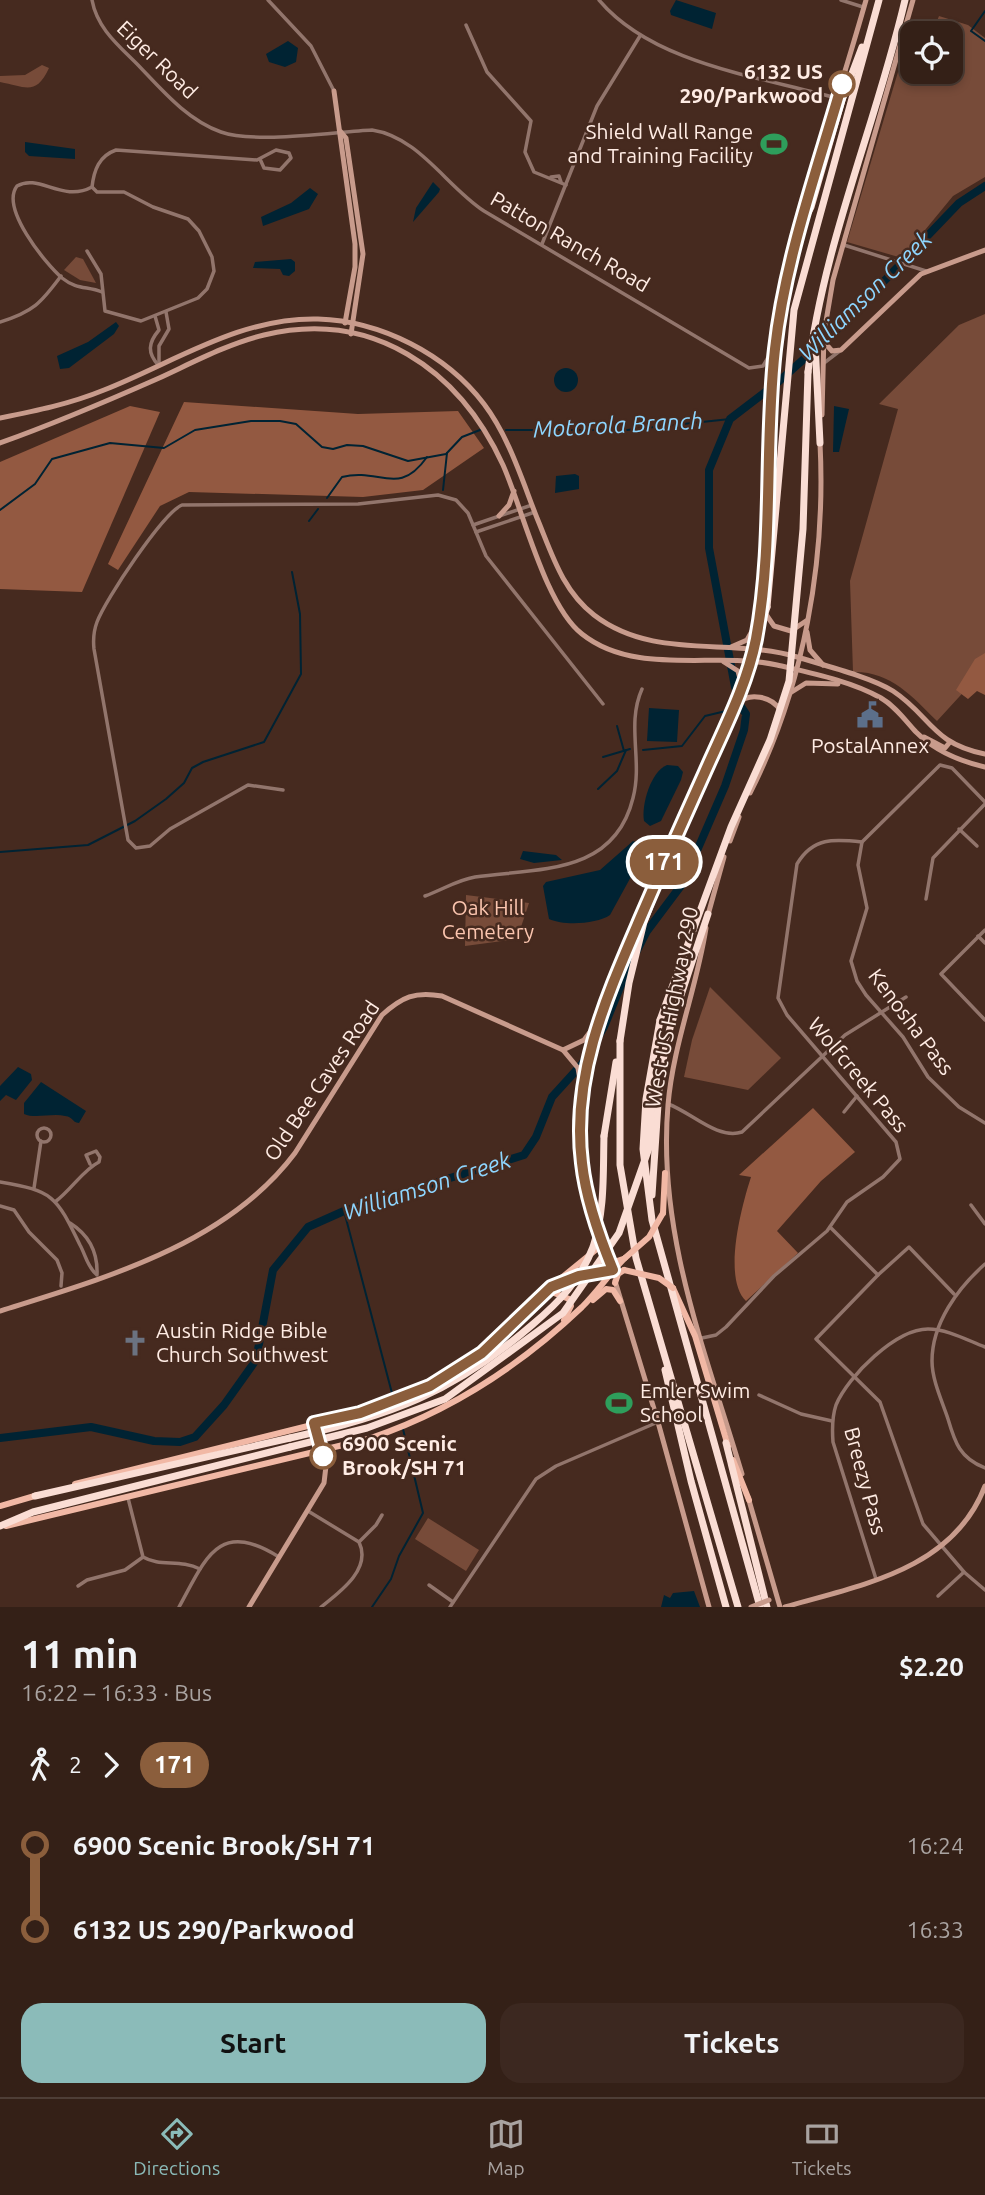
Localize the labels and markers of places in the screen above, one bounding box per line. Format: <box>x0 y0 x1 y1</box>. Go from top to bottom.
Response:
place label: 6132 US 290/Parkwood <box>679 59 823 107</box>
marker: 6132 US 290/Parkwood <box>829 71 855 97</box>
place label: Shield Wall Range and Training Facility <box>567 119 753 167</box>
sports icon: Shield Wall Range and Training Facility <box>759 129 789 159</box>
public building icon: PostalAnnex <box>855 700 885 730</box>
place label: PostalAnnex <box>811 733 929 757</box>
place label: Austin Ridge Bible Church Southwest <box>156 1318 328 1366</box>
church icon: Austin Ridge Bible Church Southwest <box>120 1328 150 1358</box>
place label: Emler Swim School <box>640 1378 750 1426</box>
sports icon: Emler Swim School <box>604 1388 634 1418</box>
place label: 6900 Scenic Brook/SH 71 <box>342 1431 467 1479</box>
marker: 6900 Scenic Brook/SH 71 <box>310 1443 336 1469</box>

